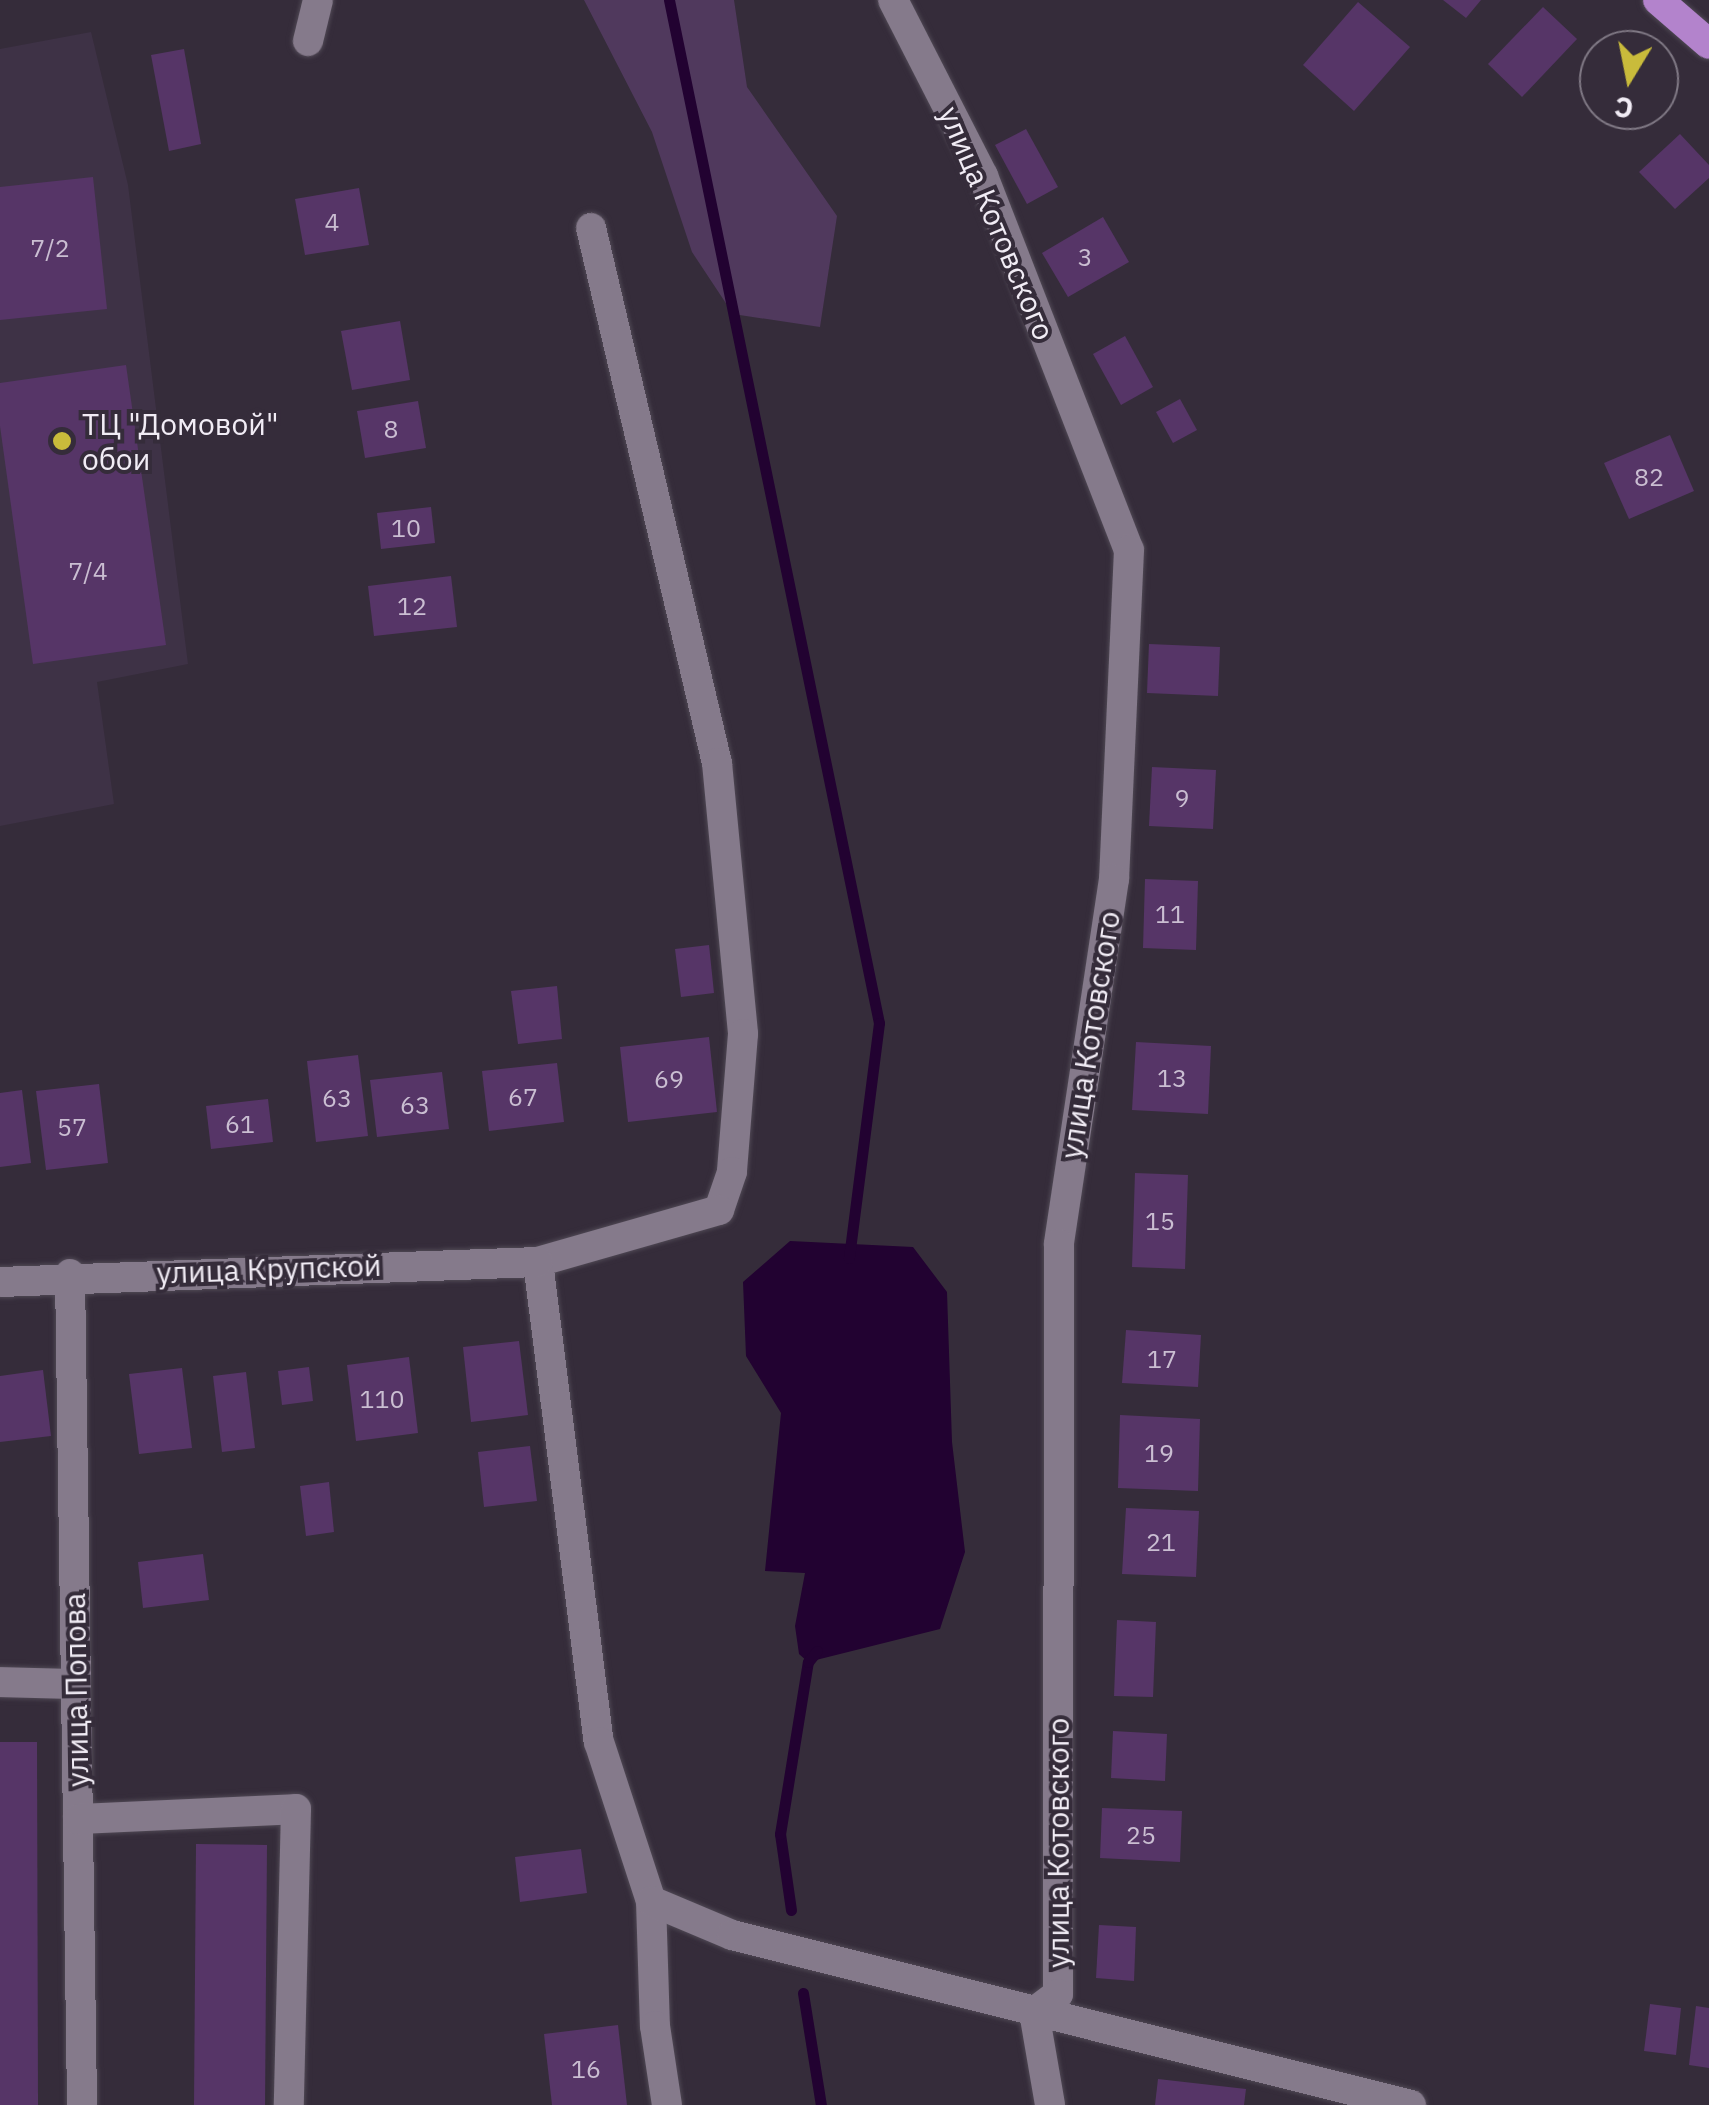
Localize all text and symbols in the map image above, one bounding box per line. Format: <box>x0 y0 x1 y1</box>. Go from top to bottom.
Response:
north arrow <box>1579 30 1679 130</box>
text: С <box>1612 88 1636 128</box>
street label: улица Котовского <box>932 101 1062 345</box>
house number: 4 <box>325 207 339 237</box>
house number: 7/2 <box>30 233 70 263</box>
house number: 3 <box>1078 242 1092 272</box>
place label: ТЦ "Домовой" обои <box>82 406 278 476</box>
house number: 8 <box>384 414 398 444</box>
marker: ТЦ "Домовой" обои <box>51 430 73 452</box>
house number: 82 <box>1634 462 1664 492</box>
house number: 10 <box>391 513 421 543</box>
house number: 7/4 <box>68 556 108 586</box>
house number: 12 <box>397 591 427 621</box>
house number: 9 <box>1175 783 1189 813</box>
house number: 11 <box>1155 899 1185 929</box>
street label: улица Котовского <box>1053 909 1127 1161</box>
house number: 13 <box>1157 1063 1187 1093</box>
house number: 69 <box>654 1064 684 1094</box>
house number: 67 <box>508 1082 538 1112</box>
house number: 63 <box>322 1083 352 1113</box>
house number: 63 <box>400 1090 430 1120</box>
house number: 61 <box>225 1109 255 1139</box>
house number: 57 <box>57 1112 87 1142</box>
house number: 15 <box>1145 1206 1175 1236</box>
street label: улица Крупской <box>156 1247 382 1291</box>
house number: 17 <box>1147 1344 1177 1374</box>
house number: 110 <box>360 1384 404 1414</box>
house number: 19 <box>1144 1438 1174 1468</box>
house number: 21 <box>1146 1527 1176 1557</box>
street label: улица Попова <box>56 1593 96 1787</box>
street label: улица Котовского <box>1040 1718 1076 1968</box>
house number: 25 <box>1126 1820 1156 1850</box>
house number: 16 <box>571 2054 601 2084</box>

